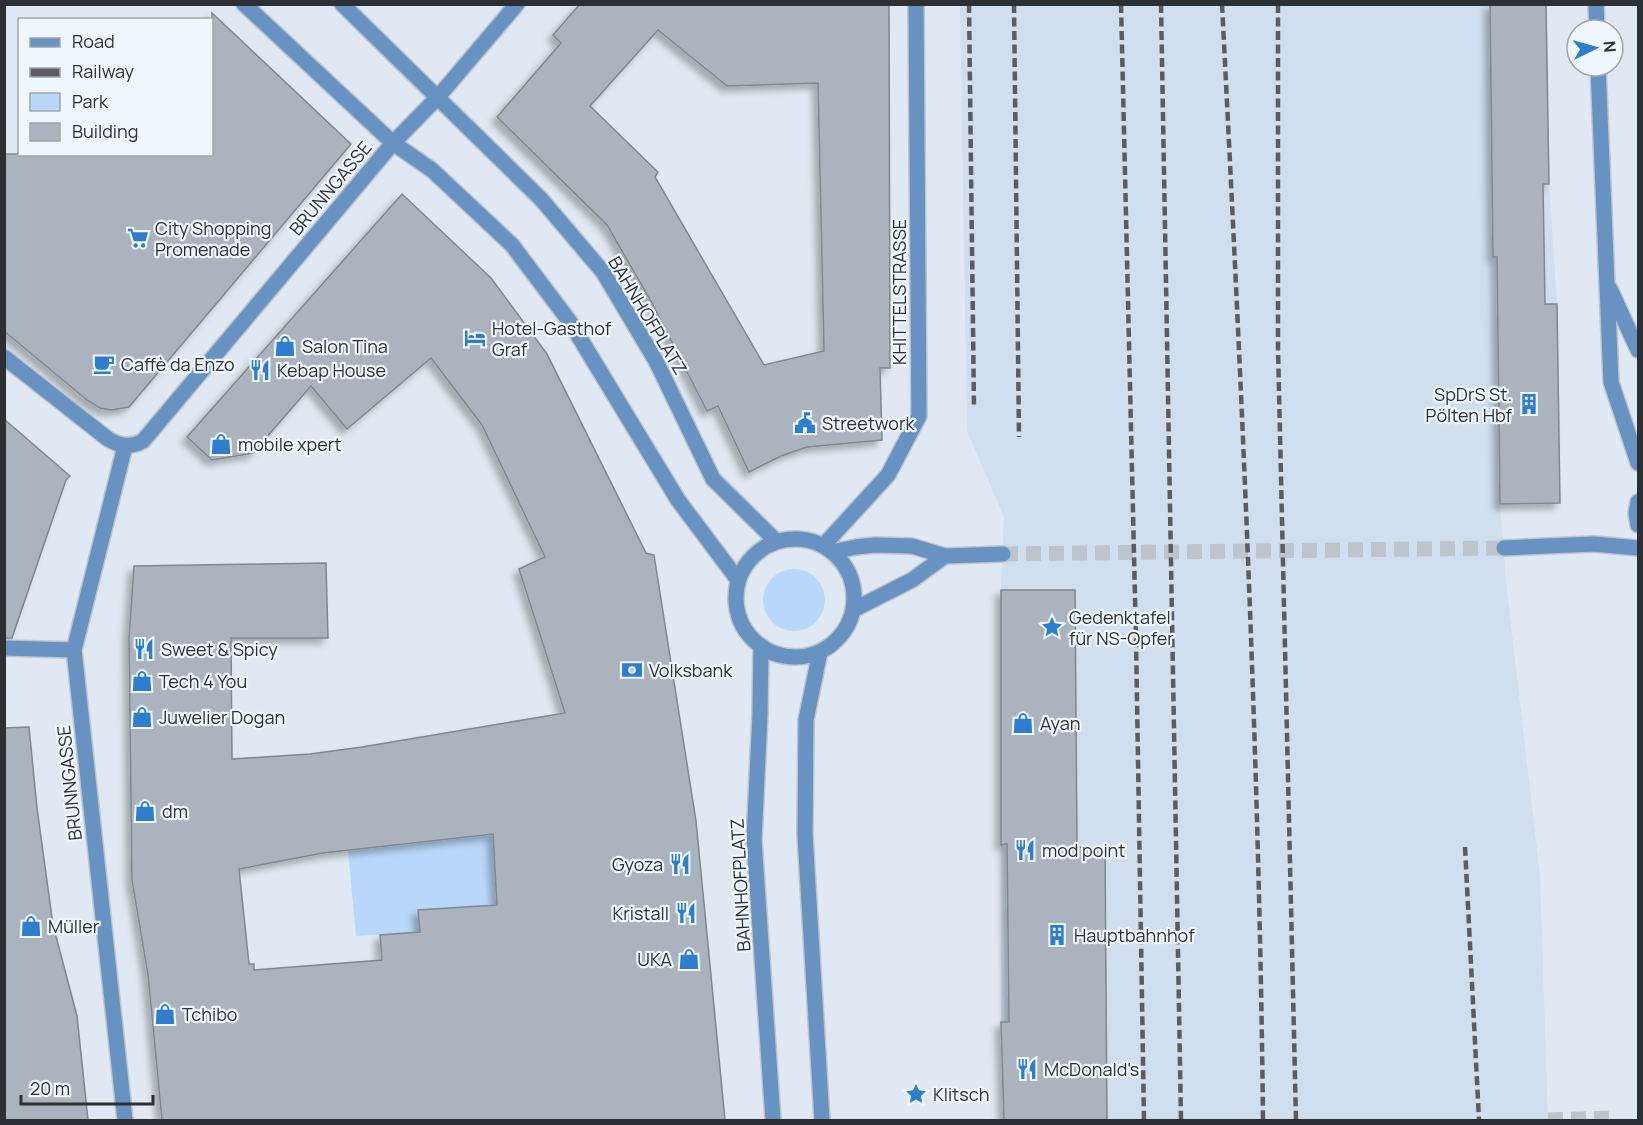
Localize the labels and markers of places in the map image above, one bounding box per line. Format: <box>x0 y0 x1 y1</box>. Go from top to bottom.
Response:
place label: City Shopping Promenade <box>155 216 271 261</box>
supermarket icon: City Shopping Promenade <box>126 226 150 250</box>
place label: Hotel-Gasthof Graf <box>492 316 612 361</box>
hotel icon: Hotel-Gasthof Graf <box>463 326 487 350</box>
shop icon: Salon Tina <box>273 334 297 358</box>
place label: Salon Tina <box>302 334 388 358</box>
cafe icon: Caffè da Enzo <box>92 352 116 376</box>
place label: Caffè da Enzo <box>121 352 235 376</box>
restaurant icon: Kebap House <box>248 358 272 382</box>
place label: Kebap House <box>277 358 386 382</box>
place label: SpDrS St. Pölten Hbf <box>1426 382 1513 427</box>
building icon: SpDrS St. Pölten Hbf <box>1517 392 1541 416</box>
public building icon: Streetwork <box>793 411 817 435</box>
place label: Streetwork <box>822 411 915 435</box>
shop icon: mobile xpert <box>209 432 233 456</box>
place label: mobile xpert <box>238 432 341 456</box>
place label: Gedenktafel für NS-Opfer <box>1069 605 1174 650</box>
place icon: Gedenktafel für NS-Opfer <box>1040 615 1064 639</box>
restaurant icon: Sweet & Spicy <box>132 637 156 661</box>
place label: Sweet & Spicy <box>161 637 278 661</box>
bank icon: Volksbank <box>620 658 644 682</box>
place label: Volksbank <box>649 658 733 682</box>
shop icon: Tech 4 You <box>130 669 154 693</box>
place label: Tech 4 You <box>159 669 247 693</box>
shop icon: Juwelier Dogan <box>130 705 154 729</box>
place label: Juwelier Dogan <box>159 705 285 729</box>
shop icon: Ayan <box>1011 711 1035 735</box>
place label: Ayan <box>1040 711 1080 735</box>
shop icon: dm <box>133 799 157 823</box>
place label: dm <box>162 799 188 823</box>
restaurant icon: mod point <box>1013 838 1037 862</box>
place label: mod point <box>1042 838 1126 862</box>
place label: Gyoza <box>612 852 663 876</box>
restaurant icon: Gyoza <box>668 852 692 876</box>
place label: Kristall <box>613 901 669 925</box>
restaurant icon: Kristall <box>674 901 698 925</box>
shop icon: Müller <box>19 914 43 938</box>
place label: Müller <box>48 914 100 938</box>
building icon: Hauptbahnhof <box>1045 923 1069 947</box>
place label: Hauptbahnhof <box>1074 923 1195 947</box>
place label: UKA <box>637 947 673 971</box>
shop icon: UKA <box>677 947 701 971</box>
shop icon: Tchibo <box>153 1002 177 1026</box>
place label: Tchibo <box>182 1002 237 1026</box>
restaurant icon: McDonald's <box>1015 1057 1039 1081</box>
place label: McDonald's <box>1044 1057 1139 1081</box>
place icon: Klitsch <box>904 1082 928 1106</box>
place label: Klitsch <box>933 1082 989 1106</box>

